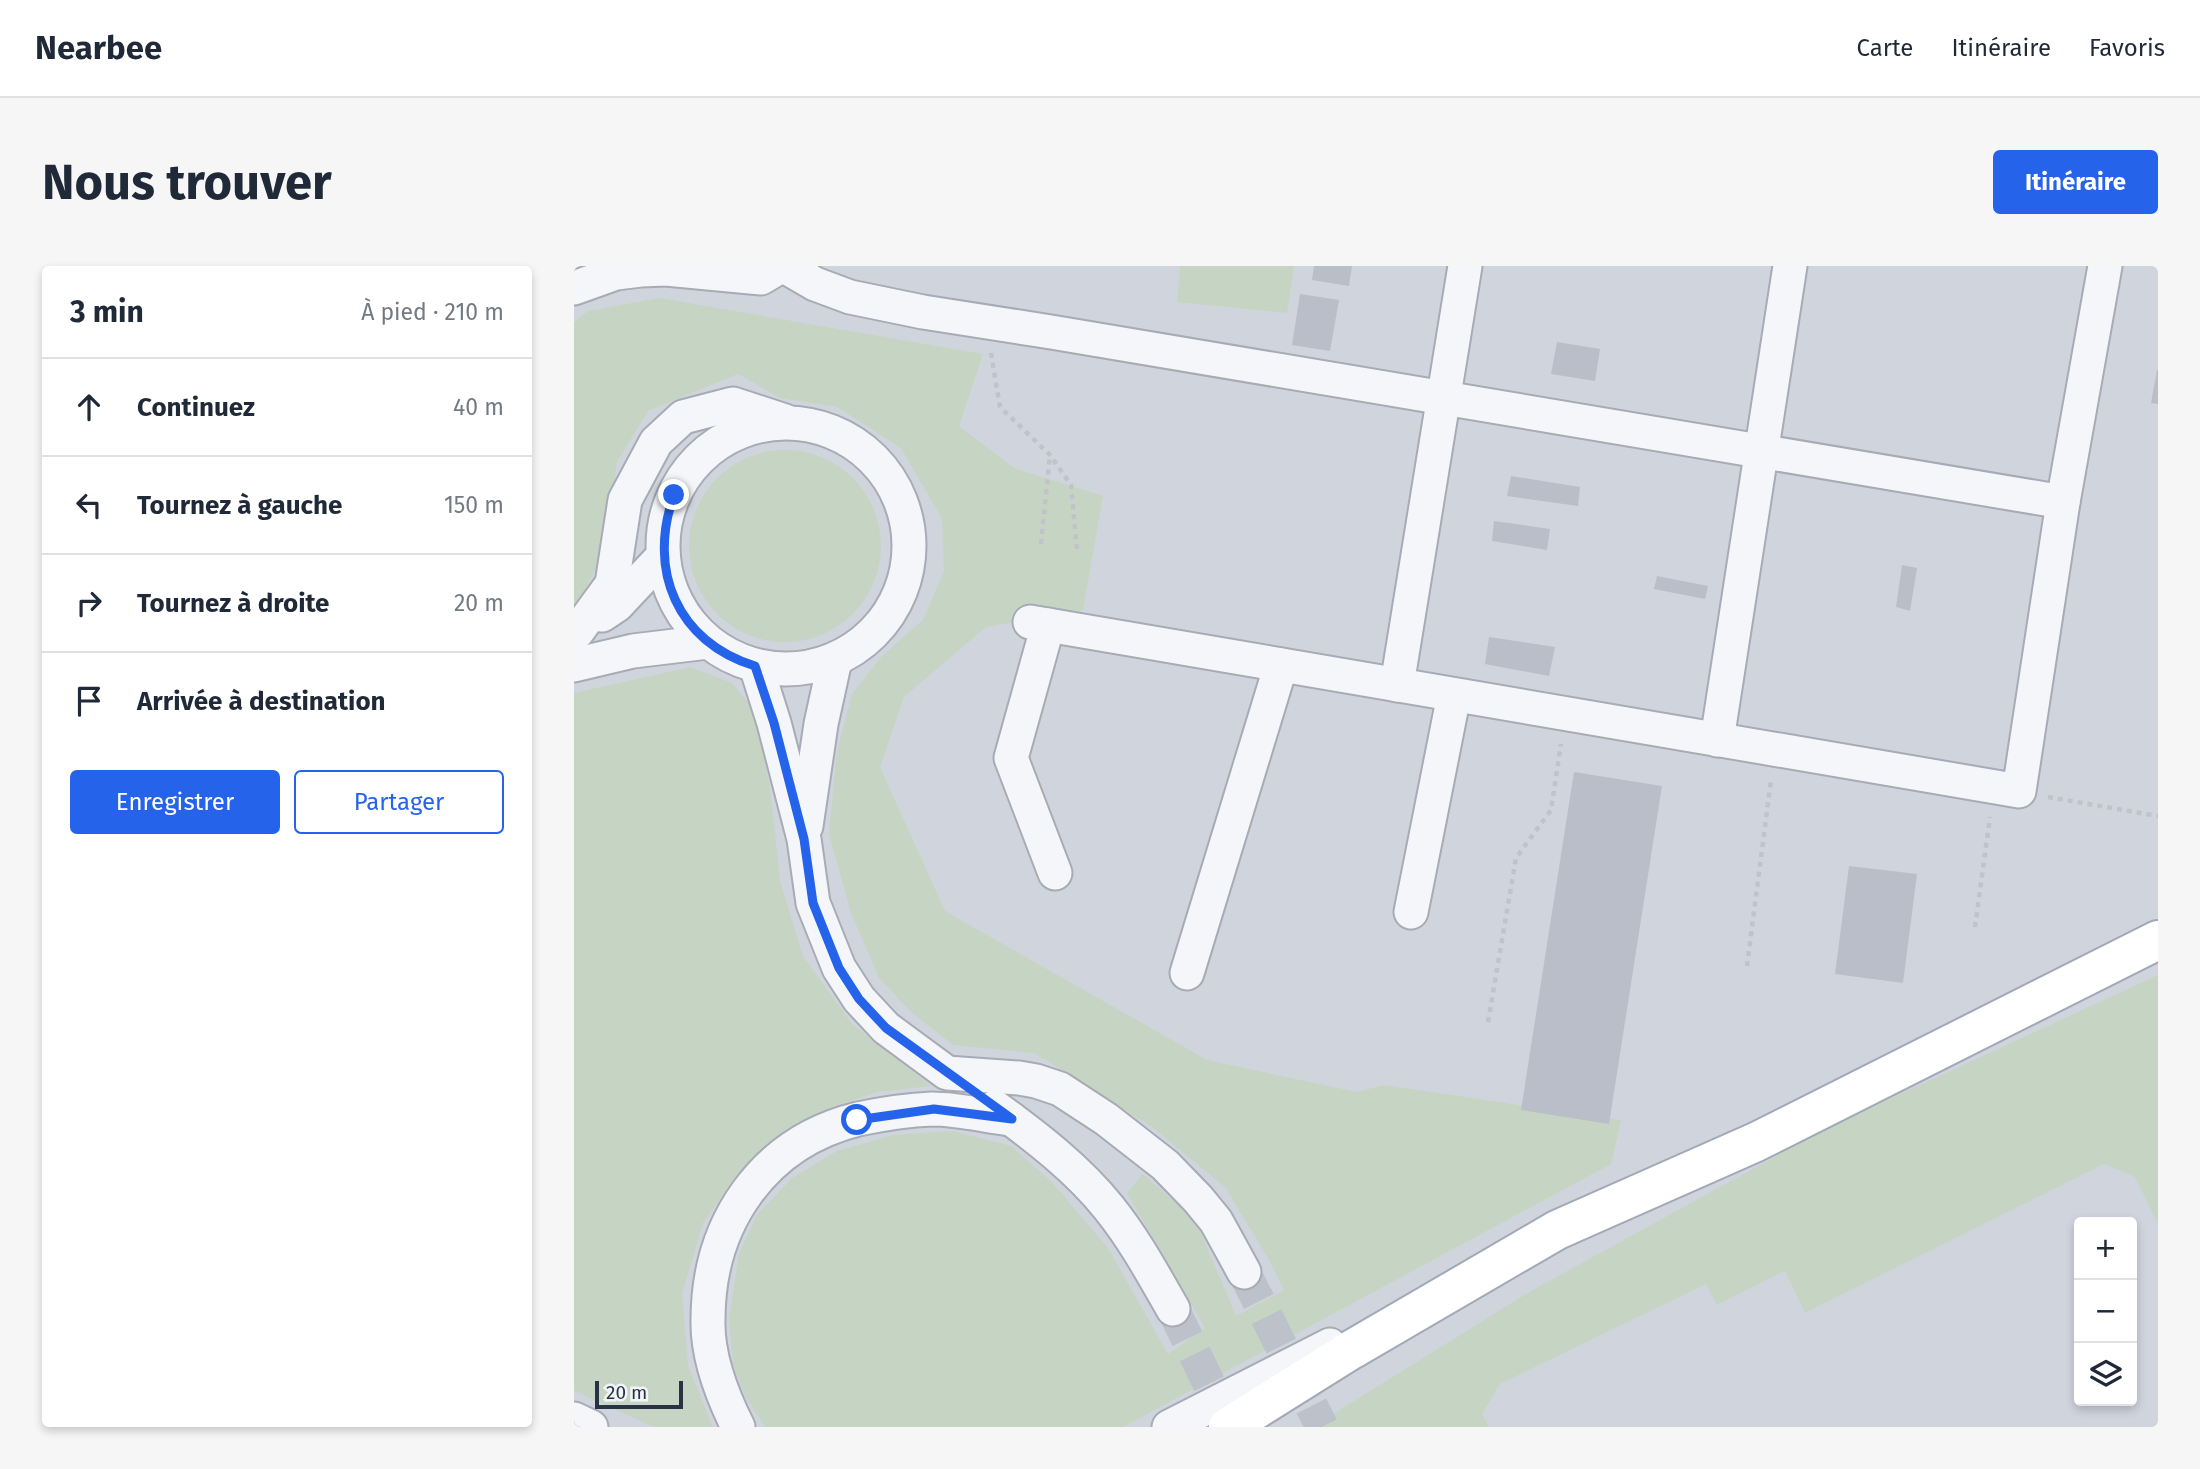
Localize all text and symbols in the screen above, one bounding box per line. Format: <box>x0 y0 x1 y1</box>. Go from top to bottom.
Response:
text: Nearbee <box>35 28 162 68</box>
text: Carte <box>1857 34 1913 62</box>
text: Itinéraire <box>1951 34 2051 62</box>
text: Favoris <box>2089 34 2165 62</box>
button: Itinéraire <box>1993 150 2158 214</box>
text: Nous trouver <box>42 153 332 212</box>
text: 3 min <box>70 294 144 330</box>
text: À pied · 210 m <box>361 298 504 326</box>
icon: ahead <box>70 388 108 426</box>
text: Continuez <box>137 392 255 423</box>
text: 40 m <box>453 393 504 421</box>
route end <box>658 479 689 510</box>
icon: left <box>70 486 108 524</box>
text: Tournez à gauche <box>137 490 342 521</box>
text: 150 m <box>444 491 504 519</box>
icon: right <box>70 584 108 622</box>
text: Tournez à droite <box>137 588 329 619</box>
text: 20 m <box>454 589 504 617</box>
icon: arrive <box>70 682 108 720</box>
text: Arrivée à destination <box>137 686 386 717</box>
button: Enregistrer <box>70 770 280 834</box>
button: Partager <box>294 770 504 834</box>
route start <box>841 1104 872 1135</box>
map controls <box>2074 1217 2137 1406</box>
button: + <box>2074 1217 2137 1280</box>
button: − <box>2074 1280 2137 1343</box>
button: layers <box>2074 1343 2137 1406</box>
scale bar <box>595 1378 682 1410</box>
text: 20 m <box>606 1381 647 1404</box>

